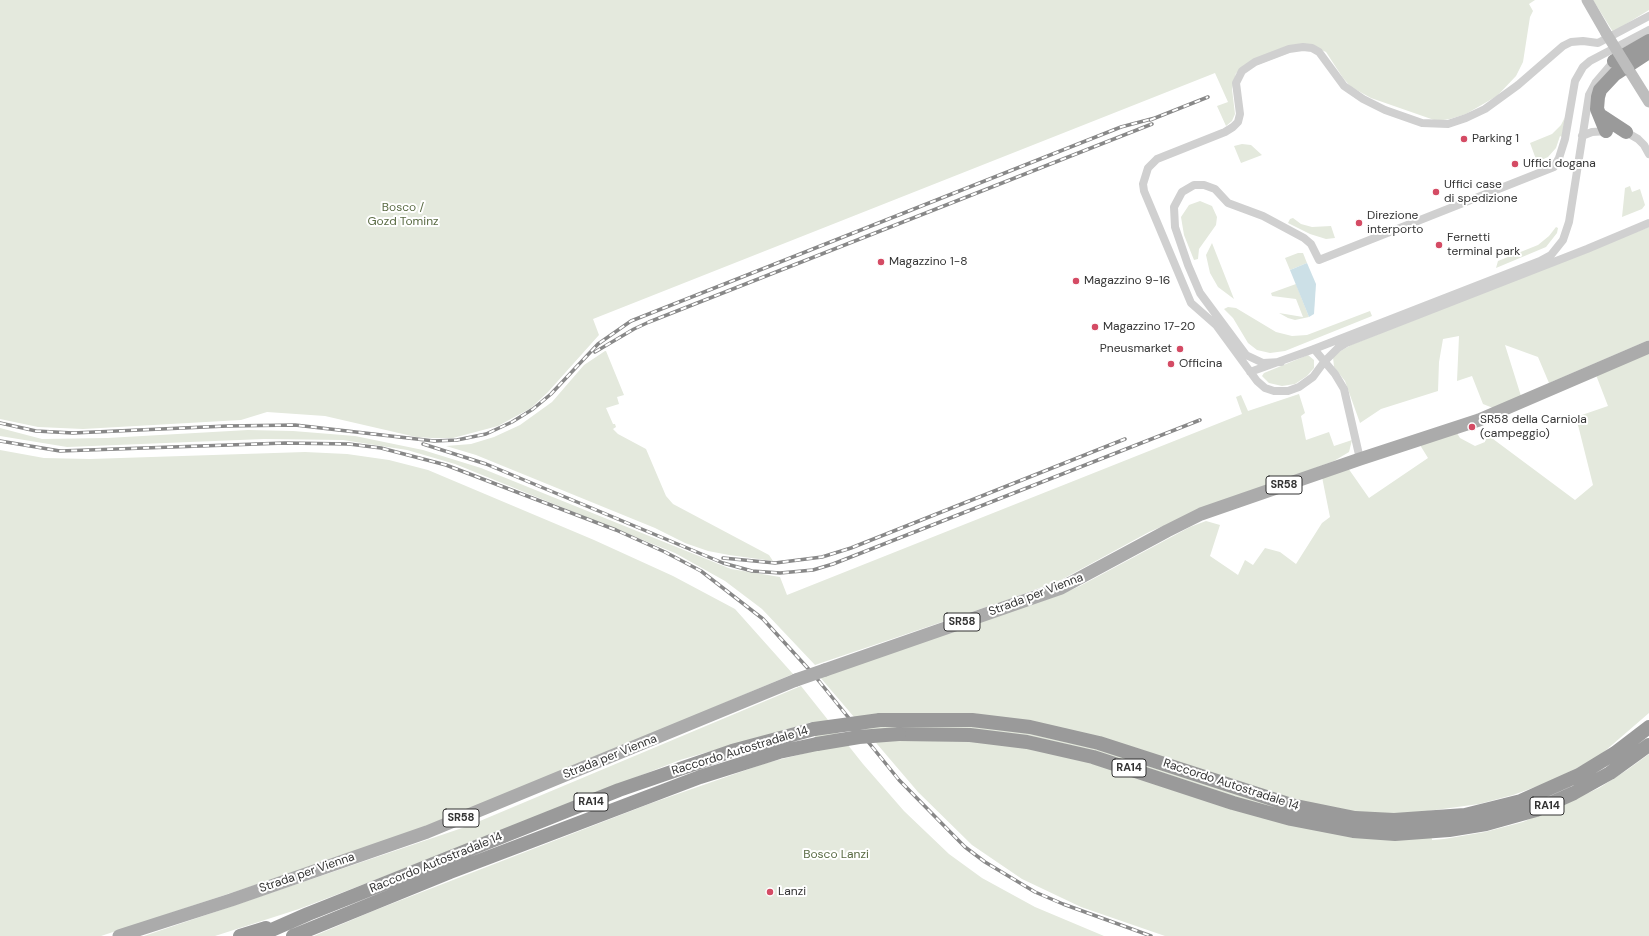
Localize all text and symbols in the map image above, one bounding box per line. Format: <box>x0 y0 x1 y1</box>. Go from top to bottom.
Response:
place label: Parking 1 <box>1472 132 1519 146</box>
marker: Parking 1 <box>1459 134 1469 144</box>
place label: Uffici dogana <box>1523 157 1596 171</box>
marker: Uffici dogana <box>1510 159 1520 169</box>
place label: Uffici case di spedizione <box>1444 178 1518 206</box>
marker: Uffici case di spedizione <box>1431 187 1441 197</box>
park label: Bosco / Gozd Tominz <box>367 201 439 229</box>
place label: Direzione interporto <box>1367 209 1423 237</box>
marker: Direzione interporto <box>1354 218 1364 228</box>
place label: Fernetti terminal park <box>1447 231 1520 259</box>
marker: Fernetti terminal park <box>1434 240 1444 250</box>
place label: Magazzino 1-8 <box>889 255 967 269</box>
marker: Magazzino 1-8 <box>876 257 886 267</box>
place label: Magazzino 9-16 <box>1084 274 1170 288</box>
marker: Magazzino 9-16 <box>1071 276 1081 286</box>
place label: Magazzino 17-20 <box>1103 320 1195 334</box>
marker: Magazzino 17-20 <box>1090 322 1100 332</box>
place label: Pneusmarket <box>1100 342 1172 356</box>
marker: Pneusmarket <box>1175 344 1185 354</box>
place label: Officina <box>1179 357 1222 371</box>
marker: Officina <box>1166 359 1176 369</box>
place label: SR58 della Carniola (campeggio) <box>1480 413 1587 441</box>
marker: SR58 della Carniola (campeggio) <box>1467 422 1477 432</box>
road number: SR58 <box>1266 476 1302 494</box>
street label: Strada per Vienna <box>987 570 1085 620</box>
road number: SR58 <box>944 613 980 631</box>
street label: Raccordo Autostradale 14 <box>670 723 810 779</box>
street label: Strada per Vienna <box>561 732 659 782</box>
street label: Raccordo Autostradale 14 <box>1161 756 1301 814</box>
road number: RA14 <box>1112 759 1146 777</box>
road number: RA14 <box>574 793 608 811</box>
road number: RA14 <box>1530 797 1564 815</box>
road number: SR58 <box>443 809 479 827</box>
street label: Raccordo Autostradale 14 <box>368 830 504 896</box>
park label: Bosco Lanzi <box>803 848 869 862</box>
street label: Strada per Vienna <box>257 850 357 896</box>
place label: Lanzi <box>778 885 806 899</box>
marker: Lanzi <box>765 887 775 897</box>

